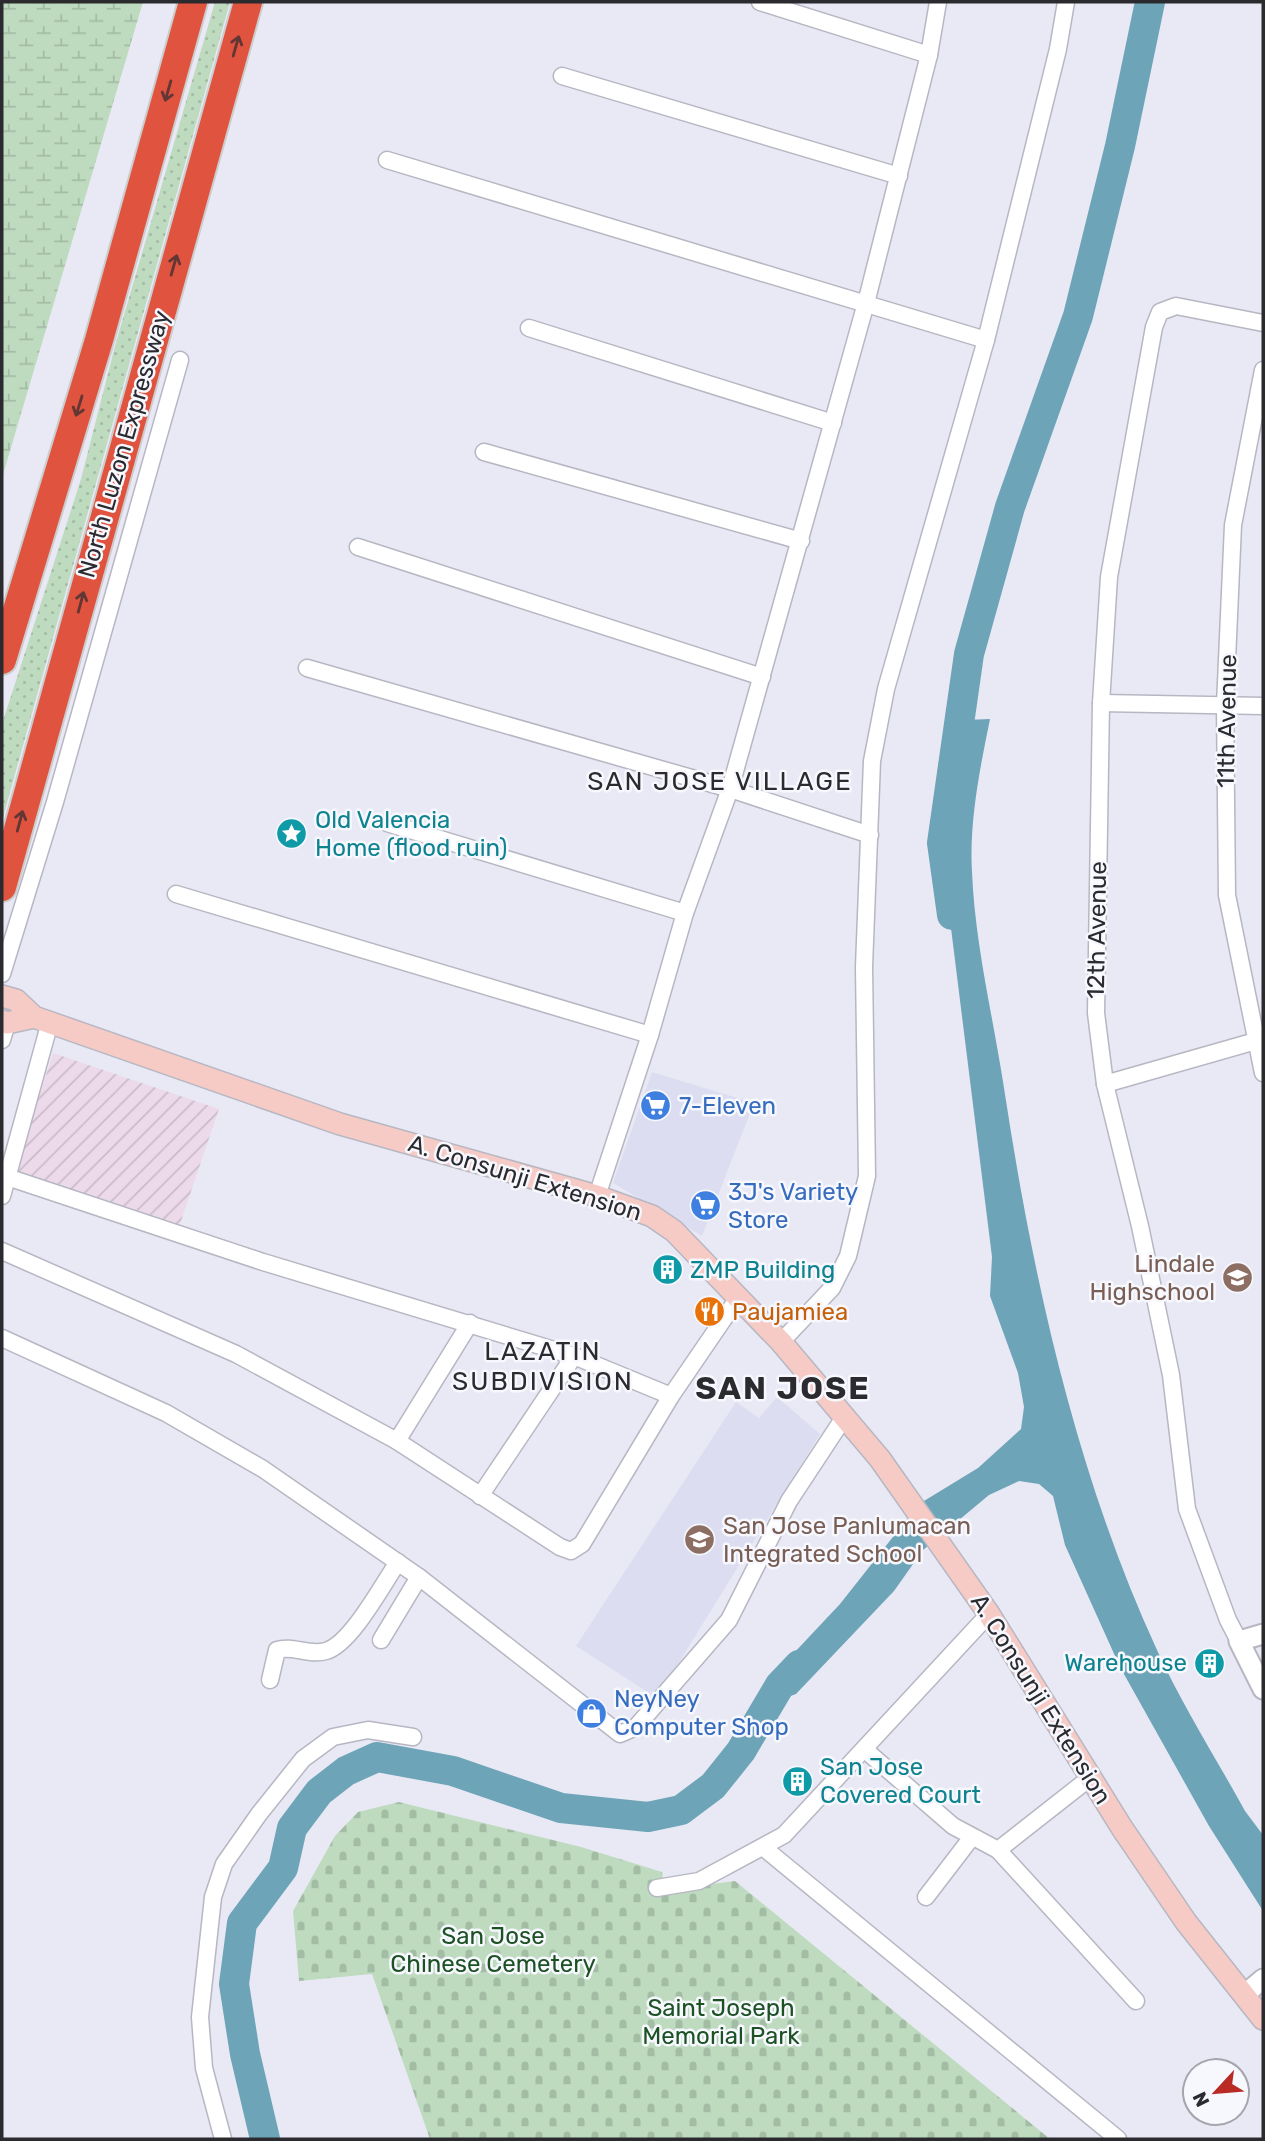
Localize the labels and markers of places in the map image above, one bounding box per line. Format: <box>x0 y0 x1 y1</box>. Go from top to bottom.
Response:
place label: Old Valencia Home (flood ruin) <box>315 806 507 862</box>
place icon: Old Valencia Home (flood ruin) <box>275 817 309 851</box>
supermarket icon: 7-Eleven <box>639 1089 673 1123</box>
place label: 7-Eleven <box>679 1092 776 1120</box>
place label: 3J's Variety Store <box>728 1178 858 1234</box>
supermarket icon: 3J's Variety Store <box>688 1189 722 1223</box>
place label: Lindale Highschool <box>1090 1250 1215 1306</box>
building icon: ZMP Building <box>650 1253 684 1287</box>
place label: ZMP Building <box>690 1256 835 1284</box>
school or university icon: Lindale Highschool <box>1221 1261 1255 1295</box>
restaurant icon: Paujamiea <box>692 1295 726 1329</box>
place label: Paujamiea <box>732 1298 848 1326</box>
place label: San Jose Panlumacan Integrated School <box>723 1512 971 1568</box>
school or university icon: San Jose Panlumacan Integrated School <box>683 1523 717 1557</box>
building icon: Warehouse <box>1193 1646 1227 1680</box>
place label: Warehouse <box>1064 1649 1187 1677</box>
place label: NeyNey Computer Shop <box>614 1685 789 1741</box>
shop icon: NeyNey Computer Shop <box>574 1696 608 1730</box>
place label: San Jose Covered Court <box>820 1753 981 1809</box>
building icon: San Jose Covered Court <box>780 1764 814 1798</box>

